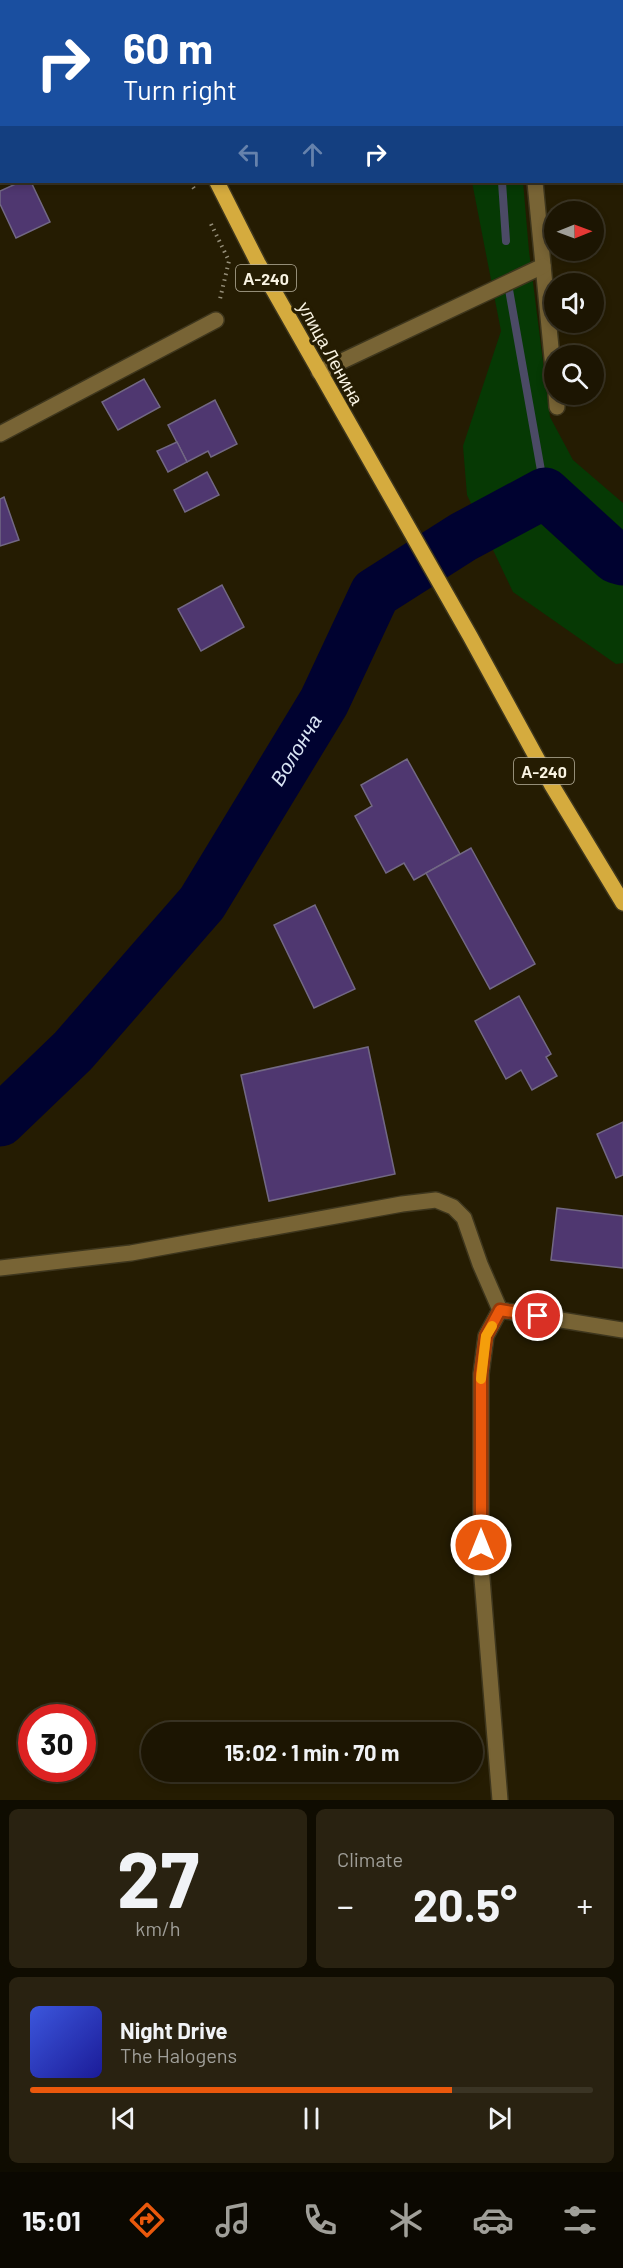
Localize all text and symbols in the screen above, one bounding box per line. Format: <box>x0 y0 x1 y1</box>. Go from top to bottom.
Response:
text: 60 m <box>123 22 213 72</box>
icon: right <box>24 24 102 102</box>
text: Turn right <box>123 73 237 105</box>
icon: left <box>233 138 266 171</box>
icon: ahead <box>296 138 329 171</box>
icon: right <box>359 138 392 171</box>
north arrow <box>544 201 604 261</box>
map controls <box>544 201 604 405</box>
road number: А-240 <box>236 265 296 291</box>
button: sound <box>544 273 604 333</box>
street label: улица Ленина <box>294 297 369 409</box>
button: search <box>544 345 604 405</box>
water label: Волонча <box>264 710 326 789</box>
road number: А-240 <box>514 758 574 784</box>
pin <box>512 1290 563 1341</box>
icon: arrive <box>521 1299 554 1332</box>
position arrow <box>449 1513 513 1577</box>
speed limit sign: 30 <box>18 1704 96 1782</box>
text: 15:02 · 1 min · 70 m <box>225 1739 399 1765</box>
text: 27 <box>117 1830 199 1924</box>
text: Climate <box>337 1847 403 1871</box>
text: 20.5° <box>413 1877 517 1931</box>
text: − <box>337 1885 354 1925</box>
text: + <box>577 1885 593 1925</box>
text: km/h <box>135 1916 181 1940</box>
text: Night Drive <box>120 2017 228 2043</box>
text: The Halogens <box>120 2043 237 2067</box>
icon: previous <box>107 2102 140 2135</box>
icon: pause <box>295 2102 328 2135</box>
icon: next <box>483 2102 516 2135</box>
icon: directions <box>126 2199 168 2241</box>
icon: music <box>212 2199 254 2241</box>
icon: phone <box>299 2199 341 2241</box>
icon: climate <box>385 2199 427 2241</box>
icon: car <box>472 2199 514 2241</box>
icon: filters <box>559 2199 601 2241</box>
text: 15:01 <box>22 2204 81 2236</box>

